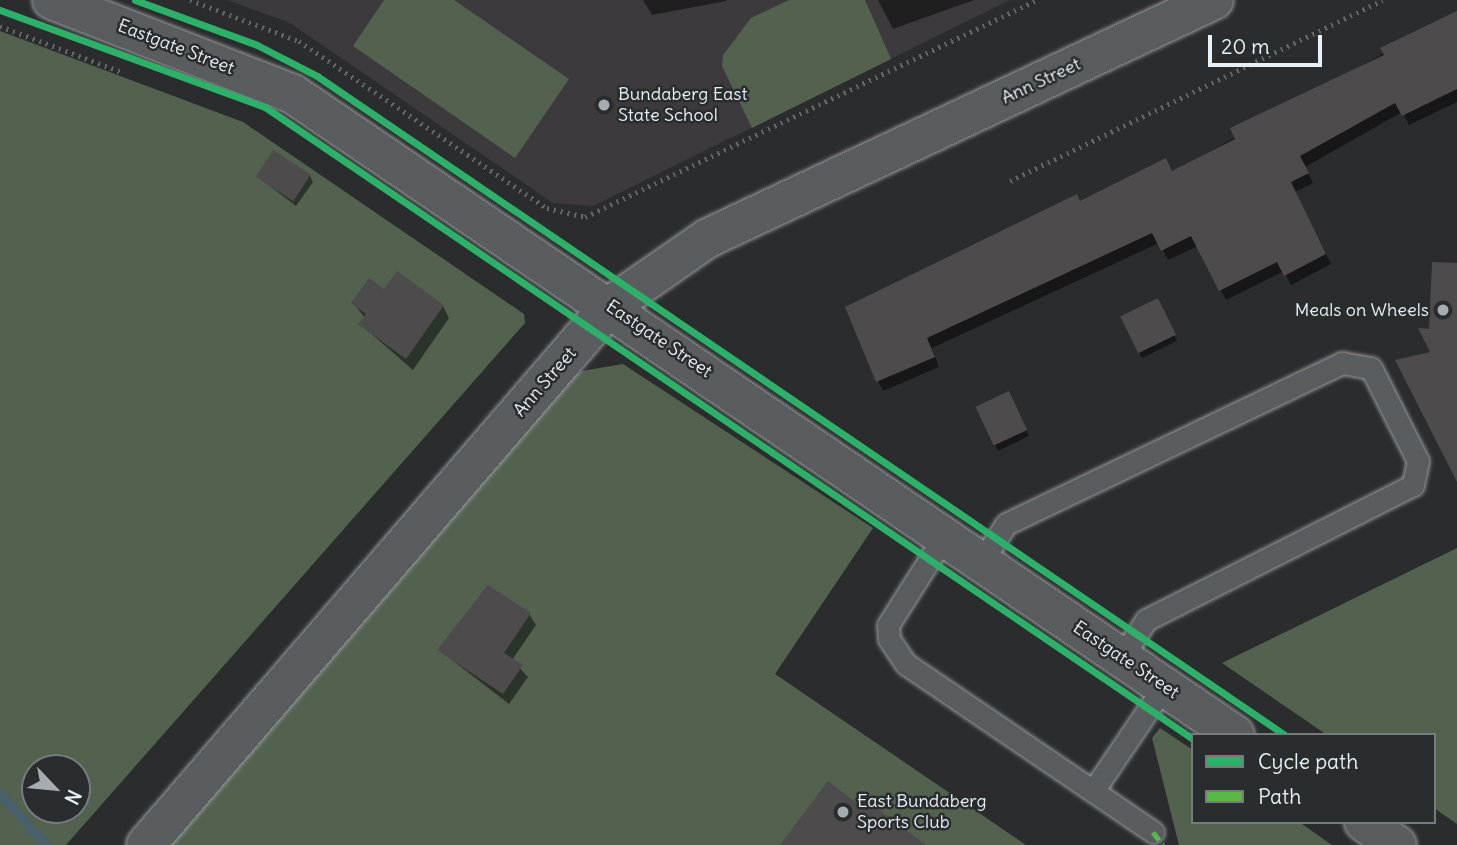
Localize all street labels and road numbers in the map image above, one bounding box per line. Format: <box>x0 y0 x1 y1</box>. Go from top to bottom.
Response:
street label: Eastgate Street <box>115 15 237 79</box>
street label: Ann Street <box>998 53 1084 109</box>
street label: Eastgate Street <box>602 296 716 382</box>
street label: Ann Street <box>509 343 581 421</box>
street label: Eastgate Street <box>1069 617 1183 703</box>

